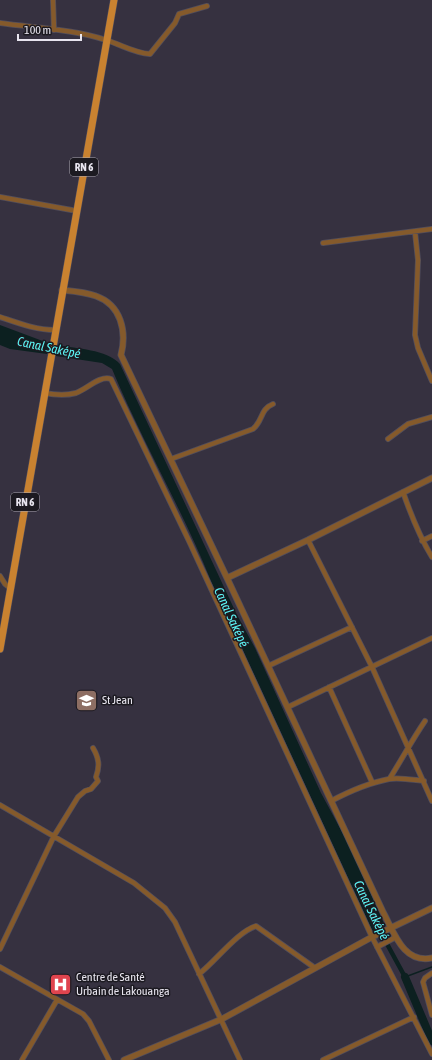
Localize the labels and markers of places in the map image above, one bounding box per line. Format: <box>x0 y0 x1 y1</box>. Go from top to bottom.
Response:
school or university icon: St Jean <box>74 687 100 713</box>
place label: St Jean <box>102 693 133 707</box>
place label: Centre de Santé Urbain de Lakouanga <box>76 970 170 998</box>
hospital icon: Centre de Santé Urbain de Lakouanga <box>47 971 73 997</box>

